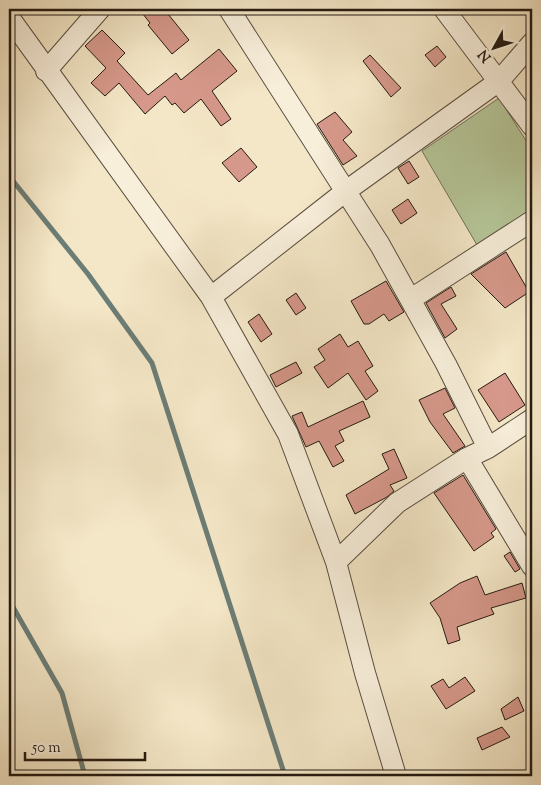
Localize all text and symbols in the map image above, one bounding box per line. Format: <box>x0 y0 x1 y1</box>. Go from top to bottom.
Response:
north arrow <box>468 22 518 72</box>
text: N <box>474 44 497 66</box>
scale bar <box>25 730 145 762</box>
text: 50 m <box>31 738 61 759</box>

